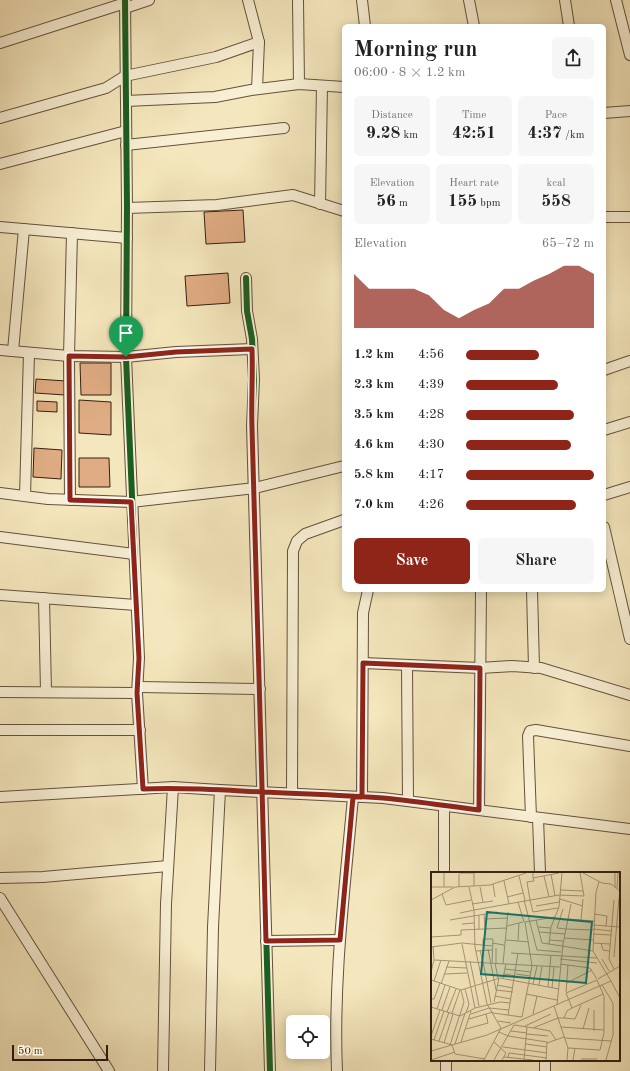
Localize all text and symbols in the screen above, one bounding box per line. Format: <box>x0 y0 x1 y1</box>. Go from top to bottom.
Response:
button: share <box>552 37 594 79</box>
text: Morning run <box>354 39 477 61</box>
text: 06:00 · 8 × 1.2 km <box>354 66 465 79</box>
text: Distance <box>371 110 413 121</box>
text: Time <box>462 110 486 121</box>
text: Pace <box>545 110 567 121</box>
text: 9.28 <box>366 125 400 142</box>
text: 42:51 <box>452 125 496 142</box>
text: 4:37 <box>528 125 562 142</box>
text: km <box>400 130 418 141</box>
text: /km <box>562 130 584 141</box>
text: Elevation <box>370 178 414 189</box>
text: Heart rate <box>449 178 499 189</box>
text: kcal <box>547 178 565 189</box>
text: 56 <box>376 193 396 210</box>
text: 155 <box>448 193 477 210</box>
text: 558 <box>541 193 571 210</box>
text: m <box>396 198 408 209</box>
text: bpm <box>477 198 500 209</box>
text: Elevation <box>354 237 407 250</box>
text: 65–72 m <box>542 237 594 250</box>
pin <box>109 316 143 357</box>
icon: arrive <box>115 322 137 344</box>
text: 1.2 km <box>354 348 394 361</box>
text: 4:56 <box>418 348 444 361</box>
text: 2.3 km <box>354 378 394 391</box>
text: 4:39 <box>418 378 444 391</box>
text: 3.5 km <box>354 408 394 421</box>
text: 4:28 <box>418 408 444 421</box>
text: 4.6 km <box>354 438 394 451</box>
text: 4:30 <box>418 438 444 451</box>
text: 5.8 km <box>354 468 394 481</box>
text: 4:17 <box>418 468 444 481</box>
text: 7.0 km <box>354 498 394 511</box>
text: 4:26 <box>418 498 444 511</box>
button: Save <box>354 538 470 584</box>
button: Share <box>478 538 594 584</box>
inset map <box>431 872 620 1061</box>
map controls <box>286 1015 330 1059</box>
button: locate <box>286 1015 330 1059</box>
scale bar <box>12 1043 108 1062</box>
text: 50 m <box>18 1046 43 1057</box>

